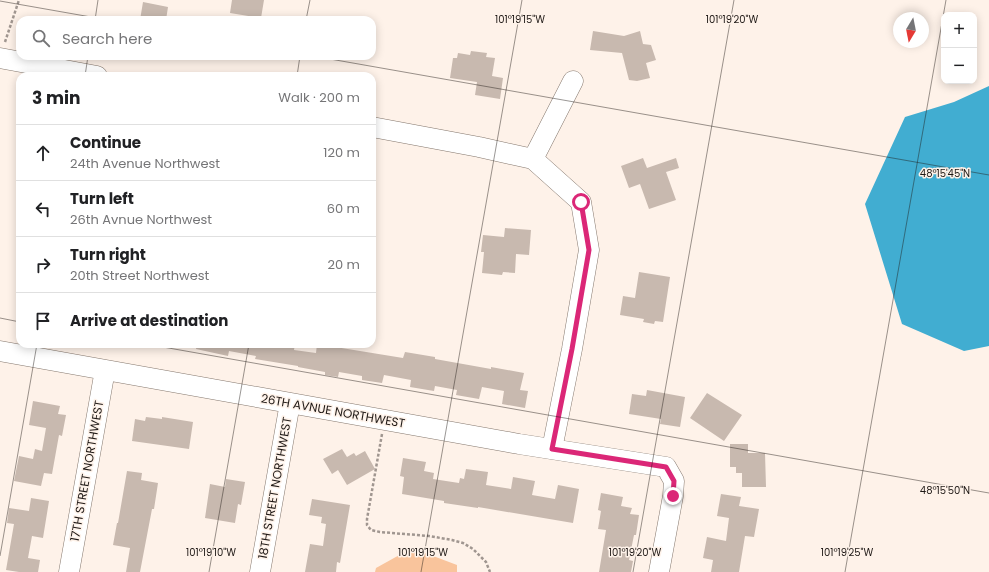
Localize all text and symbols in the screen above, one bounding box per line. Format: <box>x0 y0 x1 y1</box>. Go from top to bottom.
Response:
text: 101°19'15"W <box>495 12 545 27</box>
text: 101°19'20"W <box>706 12 759 27</box>
north arrow <box>893 12 929 48</box>
map controls <box>941 12 977 84</box>
button: + <box>941 12 977 48</box>
search box <box>16 16 376 60</box>
icon: search <box>30 27 52 49</box>
text: Search here <box>62 28 152 49</box>
button: − <box>941 48 977 84</box>
text: 3 min <box>32 86 80 110</box>
text: Walk · 200 m <box>278 88 360 107</box>
text: Continue <box>70 132 141 153</box>
icon: ahead <box>32 142 54 164</box>
text: 120 m <box>323 143 360 162</box>
text: 24th Avenue Northwest <box>70 154 220 173</box>
text: 48°15'45"N <box>920 166 970 181</box>
text: Turn left <box>70 188 134 209</box>
route start <box>572 193 590 211</box>
icon: left <box>32 198 54 220</box>
text: 60 m <box>327 199 360 218</box>
text: 26th Avnue Northwest <box>70 210 212 229</box>
text: Turn right <box>70 244 146 265</box>
icon: right <box>32 254 54 276</box>
text: 20 m <box>327 255 360 274</box>
text: 20th Street Northwest <box>70 266 209 285</box>
icon: arrive <box>32 310 54 332</box>
text: Arrive at destination <box>70 310 228 331</box>
street label: 26TH AVNUE NORTHWEST <box>260 389 407 432</box>
street label: 17TH STREET NORTHWEST <box>66 399 107 543</box>
street label: 18TH STREET NORTHWEST <box>254 415 295 560</box>
text: 48°15'50"N <box>920 483 970 498</box>
route end <box>664 487 682 505</box>
text: 101°19'10"W <box>186 545 236 560</box>
text: 101°19'15"W <box>398 545 448 560</box>
text: 101°19'20"W <box>609 545 662 560</box>
text: 101°19'25"W <box>821 545 874 560</box>

